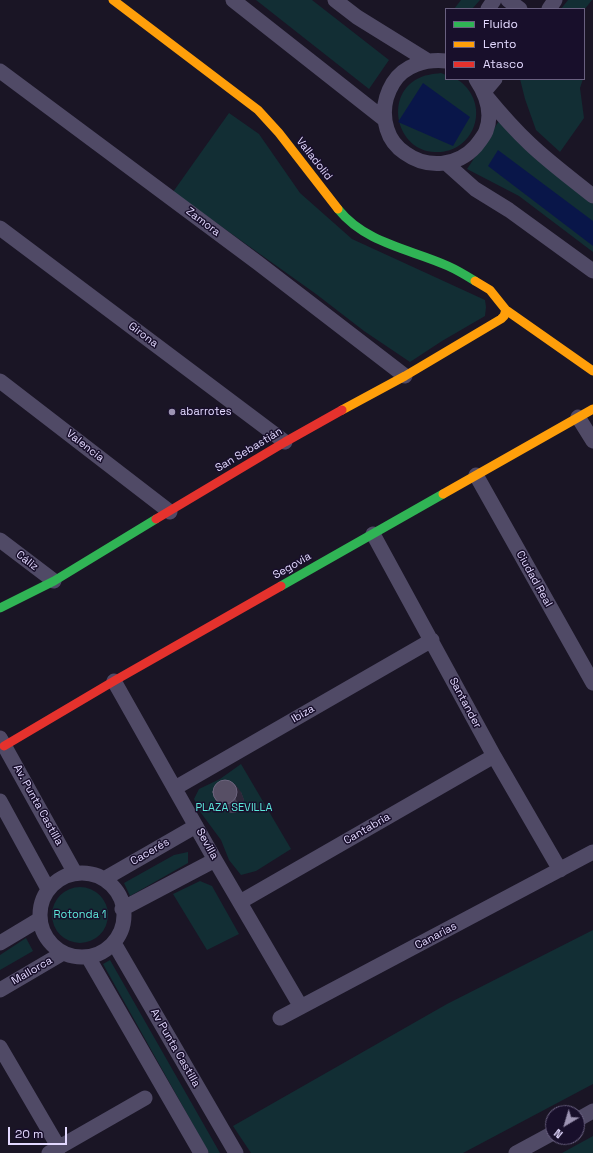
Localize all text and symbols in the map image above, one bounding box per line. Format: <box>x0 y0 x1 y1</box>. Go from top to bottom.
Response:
legend <box>445 8 585 80</box>
text: Fluido <box>483 16 518 32</box>
text: Lento <box>483 36 517 52</box>
text: Atasco <box>483 56 524 72</box>
street label: Valladolid <box>293 135 335 183</box>
street label: Zamora <box>183 205 223 239</box>
street label: Girona <box>126 320 160 350</box>
place label: abarrotes <box>180 405 232 419</box>
marker: abarrotes <box>167 407 177 417</box>
street label: San Sebastián <box>213 425 285 475</box>
street label: Valencia <box>63 427 107 465</box>
street label: Cáliz <box>13 548 41 574</box>
street label: Ciudad Real <box>513 549 555 609</box>
street label: Segovia <box>271 550 313 582</box>
street label: Santander <box>446 675 484 731</box>
street label: Ibiza <box>289 702 317 726</box>
street label: Av. Punta Castilla <box>10 762 66 848</box>
park label: PLAZA SEVILLA <box>195 801 273 815</box>
street label: Cantabria <box>341 810 393 848</box>
street label: Sevilla <box>193 826 221 862</box>
street label: Cacerés <box>128 836 172 868</box>
park label: Rotonda 1 <box>54 908 106 922</box>
street label: Canarias <box>413 920 459 952</box>
street label: Mallorca <box>9 954 55 988</box>
street label: Av Punta Castilla <box>147 1007 203 1089</box>
north arrow <box>545 1105 585 1145</box>
scale bar <box>10 1119 69 1145</box>
text: 20 m <box>15 1126 43 1142</box>
text: N <box>551 1126 565 1141</box>

